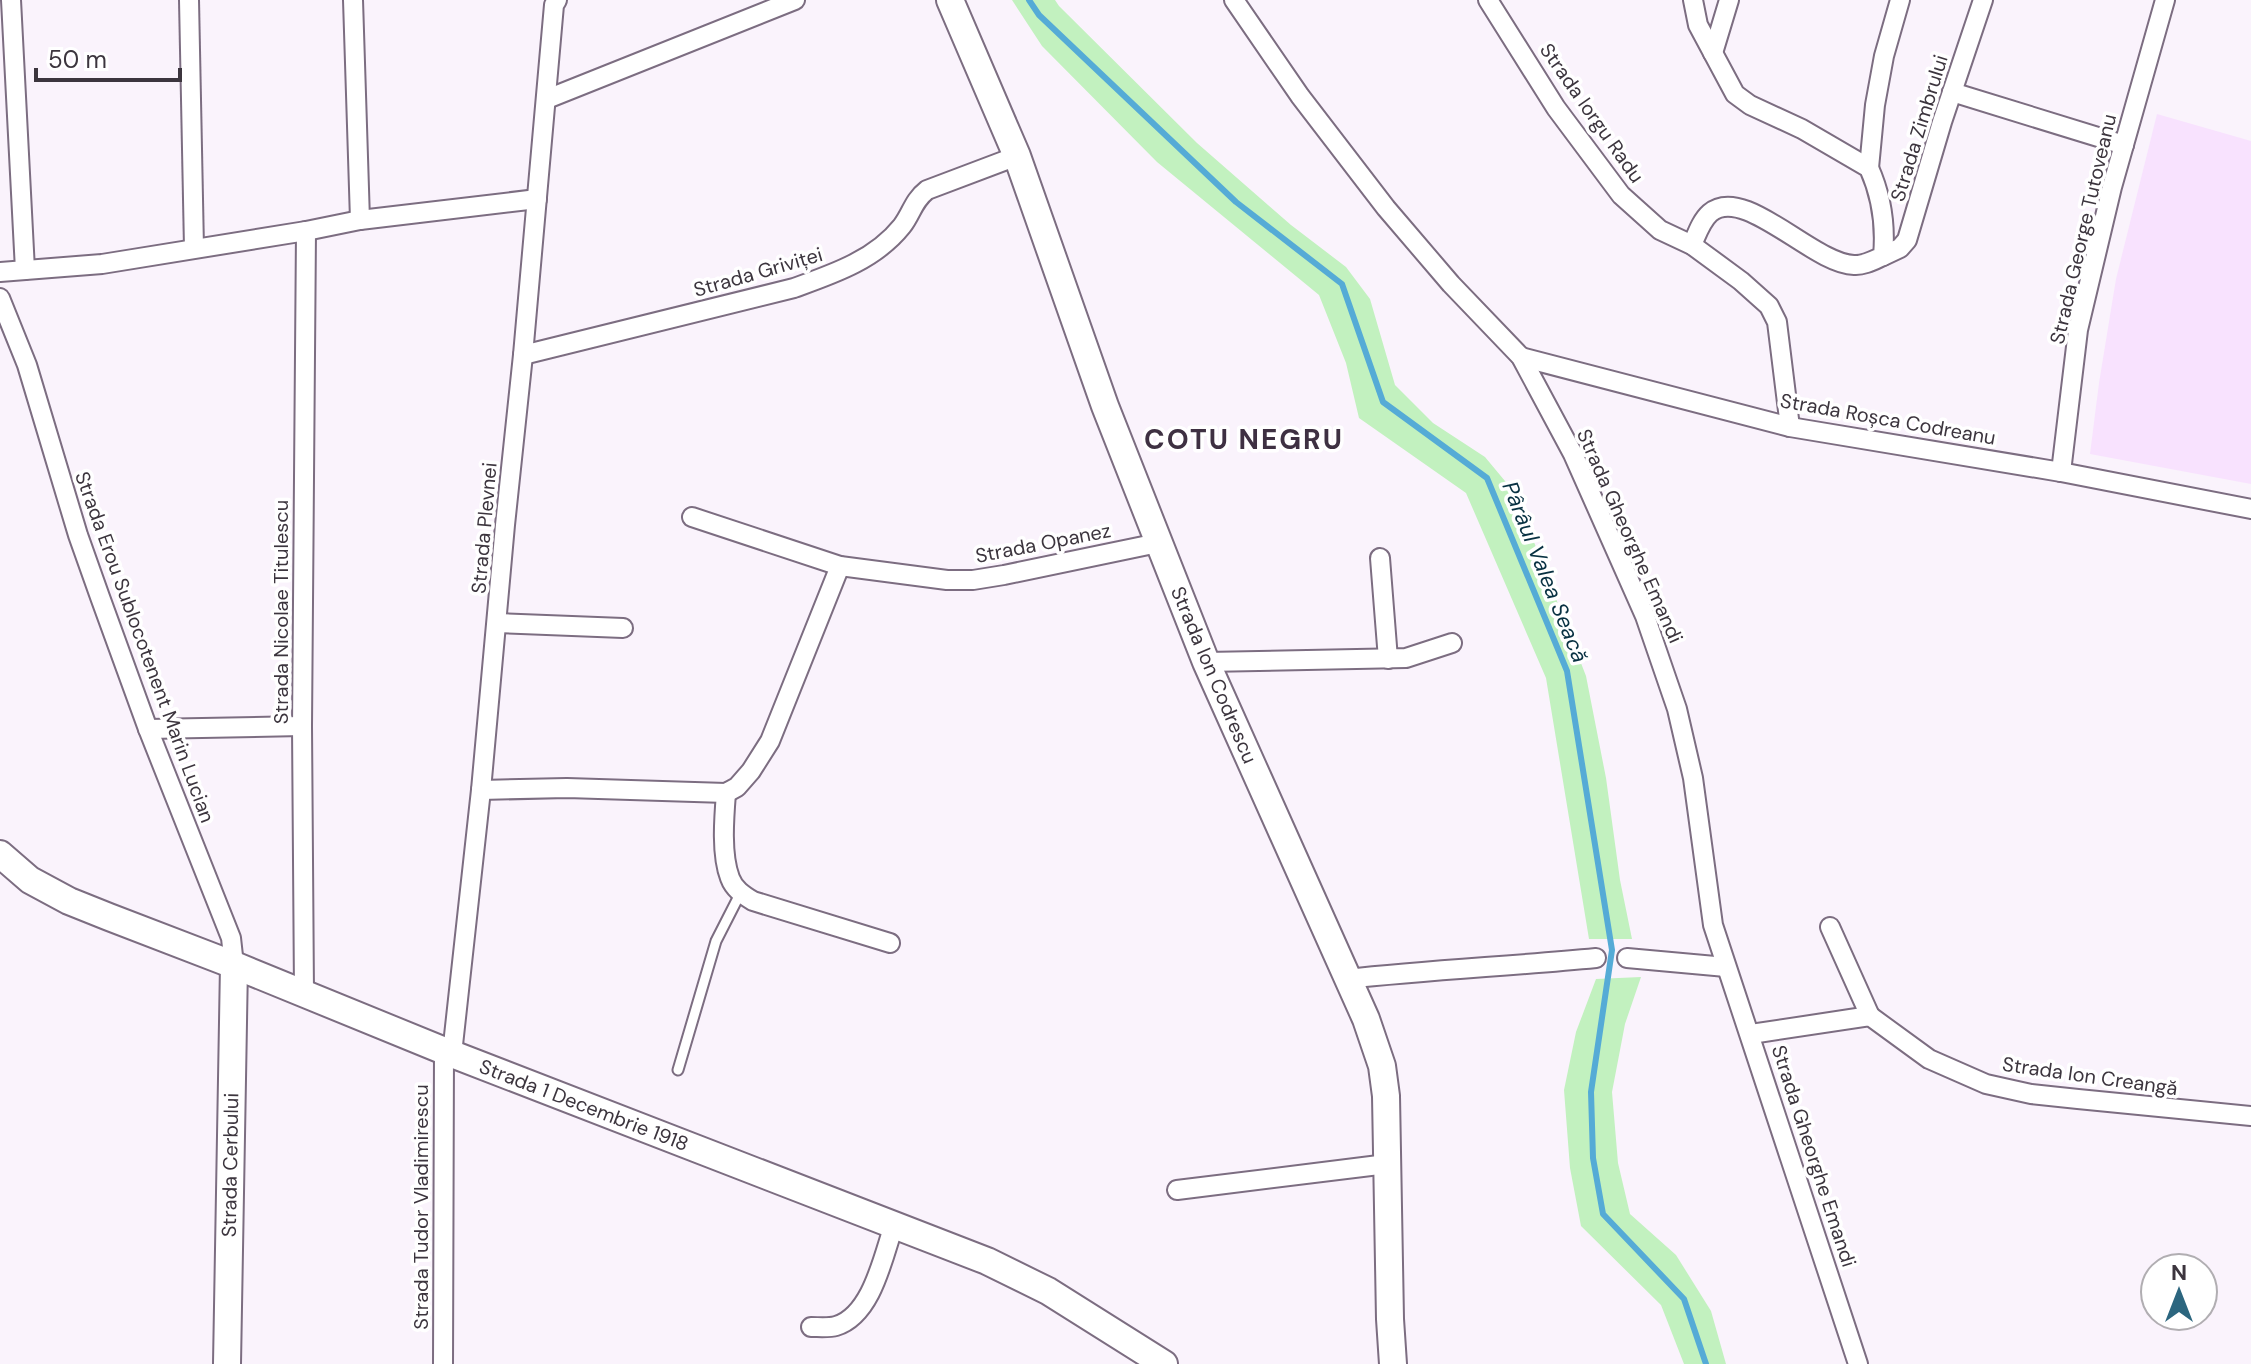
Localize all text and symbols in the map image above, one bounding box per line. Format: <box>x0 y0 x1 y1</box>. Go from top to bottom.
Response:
scale bar <box>36 32 180 82</box>
street label: Strada Iorgu Radu <box>1534 38 1650 188</box>
text: 50 m <box>48 44 107 75</box>
street label: Strada Zimbrului <box>1884 52 1954 204</box>
street label: Strada George Tutoveanu <box>2044 111 2122 347</box>
street label: Strada Griviței <box>691 241 825 303</box>
street label: Strada Roșca Codreanu <box>1778 387 1998 451</box>
district label: COTU NEGRU <box>1144 421 1344 458</box>
street label: Strada Gheorghe Emandi <box>1571 425 1689 647</box>
street label: Strada Plevnei <box>465 461 503 595</box>
street label: Strada Erou Sublocotenent Marin Lucian <box>69 468 221 826</box>
water label: Pârâul Valea Seacă <box>1495 477 1595 667</box>
street label: Strada Nicolae Titulescu <box>268 500 294 724</box>
street label: Strada Opanez <box>973 517 1113 569</box>
street label: Strada Ion Codrescu <box>1165 583 1263 767</box>
street label: Strada Gheorghe Emandi <box>1766 1042 1862 1270</box>
street label: Strada Ion Creangă <box>2001 1051 2179 1101</box>
street label: Strada 1 Decembrie 1918 <box>476 1053 692 1157</box>
street label: Strada Tudor Vladimirescu <box>408 1084 434 1330</box>
street label: Strada Cerbului <box>216 1093 244 1237</box>
north arrow <box>2139 1252 2219 1332</box>
text: N <box>2171 1258 2187 1287</box>

